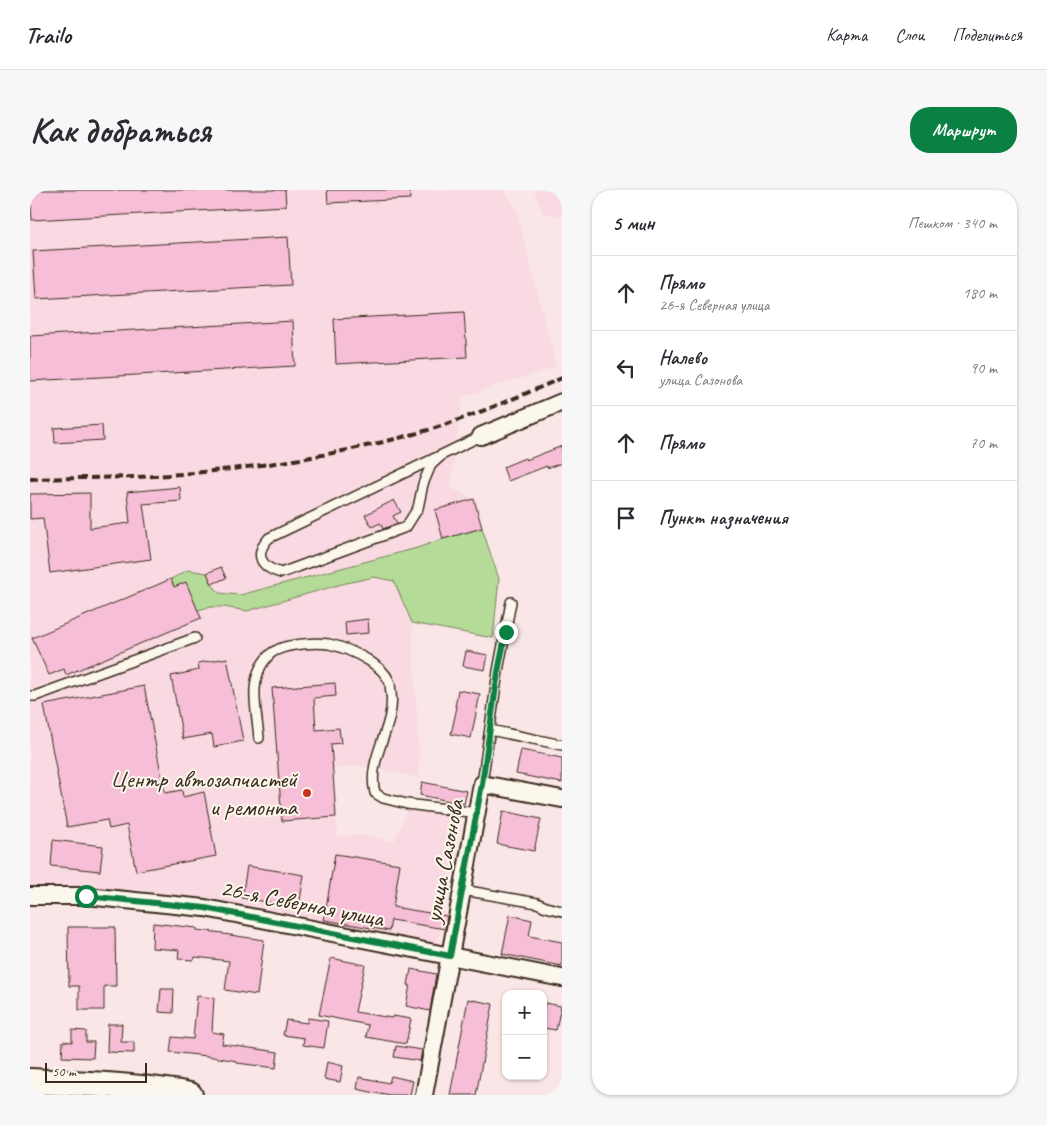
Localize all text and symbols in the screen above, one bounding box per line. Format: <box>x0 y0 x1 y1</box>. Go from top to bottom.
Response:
text: Trailo <box>25 20 71 50</box>
text: Карта <box>826 24 867 46</box>
text: Слои <box>895 24 924 46</box>
text: Поделиться <box>952 24 1022 46</box>
button: Маршрут <box>910 107 1017 153</box>
text: Как добраться <box>30 108 211 153</box>
text: 5 мин <box>612 210 654 236</box>
text: Пешком · 340 m <box>908 213 997 233</box>
text: Прямо <box>659 271 704 295</box>
icon: ahead <box>612 279 640 307</box>
text: 180 m <box>963 283 997 303</box>
text: 26-я Северная улица <box>659 295 769 315</box>
text: Налево <box>659 346 707 370</box>
icon: left <box>612 354 640 382</box>
text: 90 m <box>970 358 997 378</box>
text: улица Сазонова <box>659 370 742 390</box>
icon: ahead <box>612 429 640 457</box>
text: Прямо <box>659 431 704 455</box>
text: 70 m <box>970 433 997 453</box>
icon: arrive <box>612 504 640 532</box>
text: Пункт назначения <box>659 506 788 530</box>
route end <box>495 621 518 644</box>
place label: Центр автозапчастей и ремонта <box>110 764 299 822</box>
marker: Центр автозапчастей и ремонта <box>301 787 313 799</box>
street label: улица Сазонова <box>417 795 471 927</box>
street label: 26-я Северная улица <box>218 872 387 934</box>
route start <box>75 885 98 908</box>
map controls <box>502 990 547 1080</box>
button: + <box>502 990 547 1035</box>
button: − <box>502 1035 547 1080</box>
scale bar <box>45 1060 148 1083</box>
text: 50 m <box>52 1063 76 1080</box>

